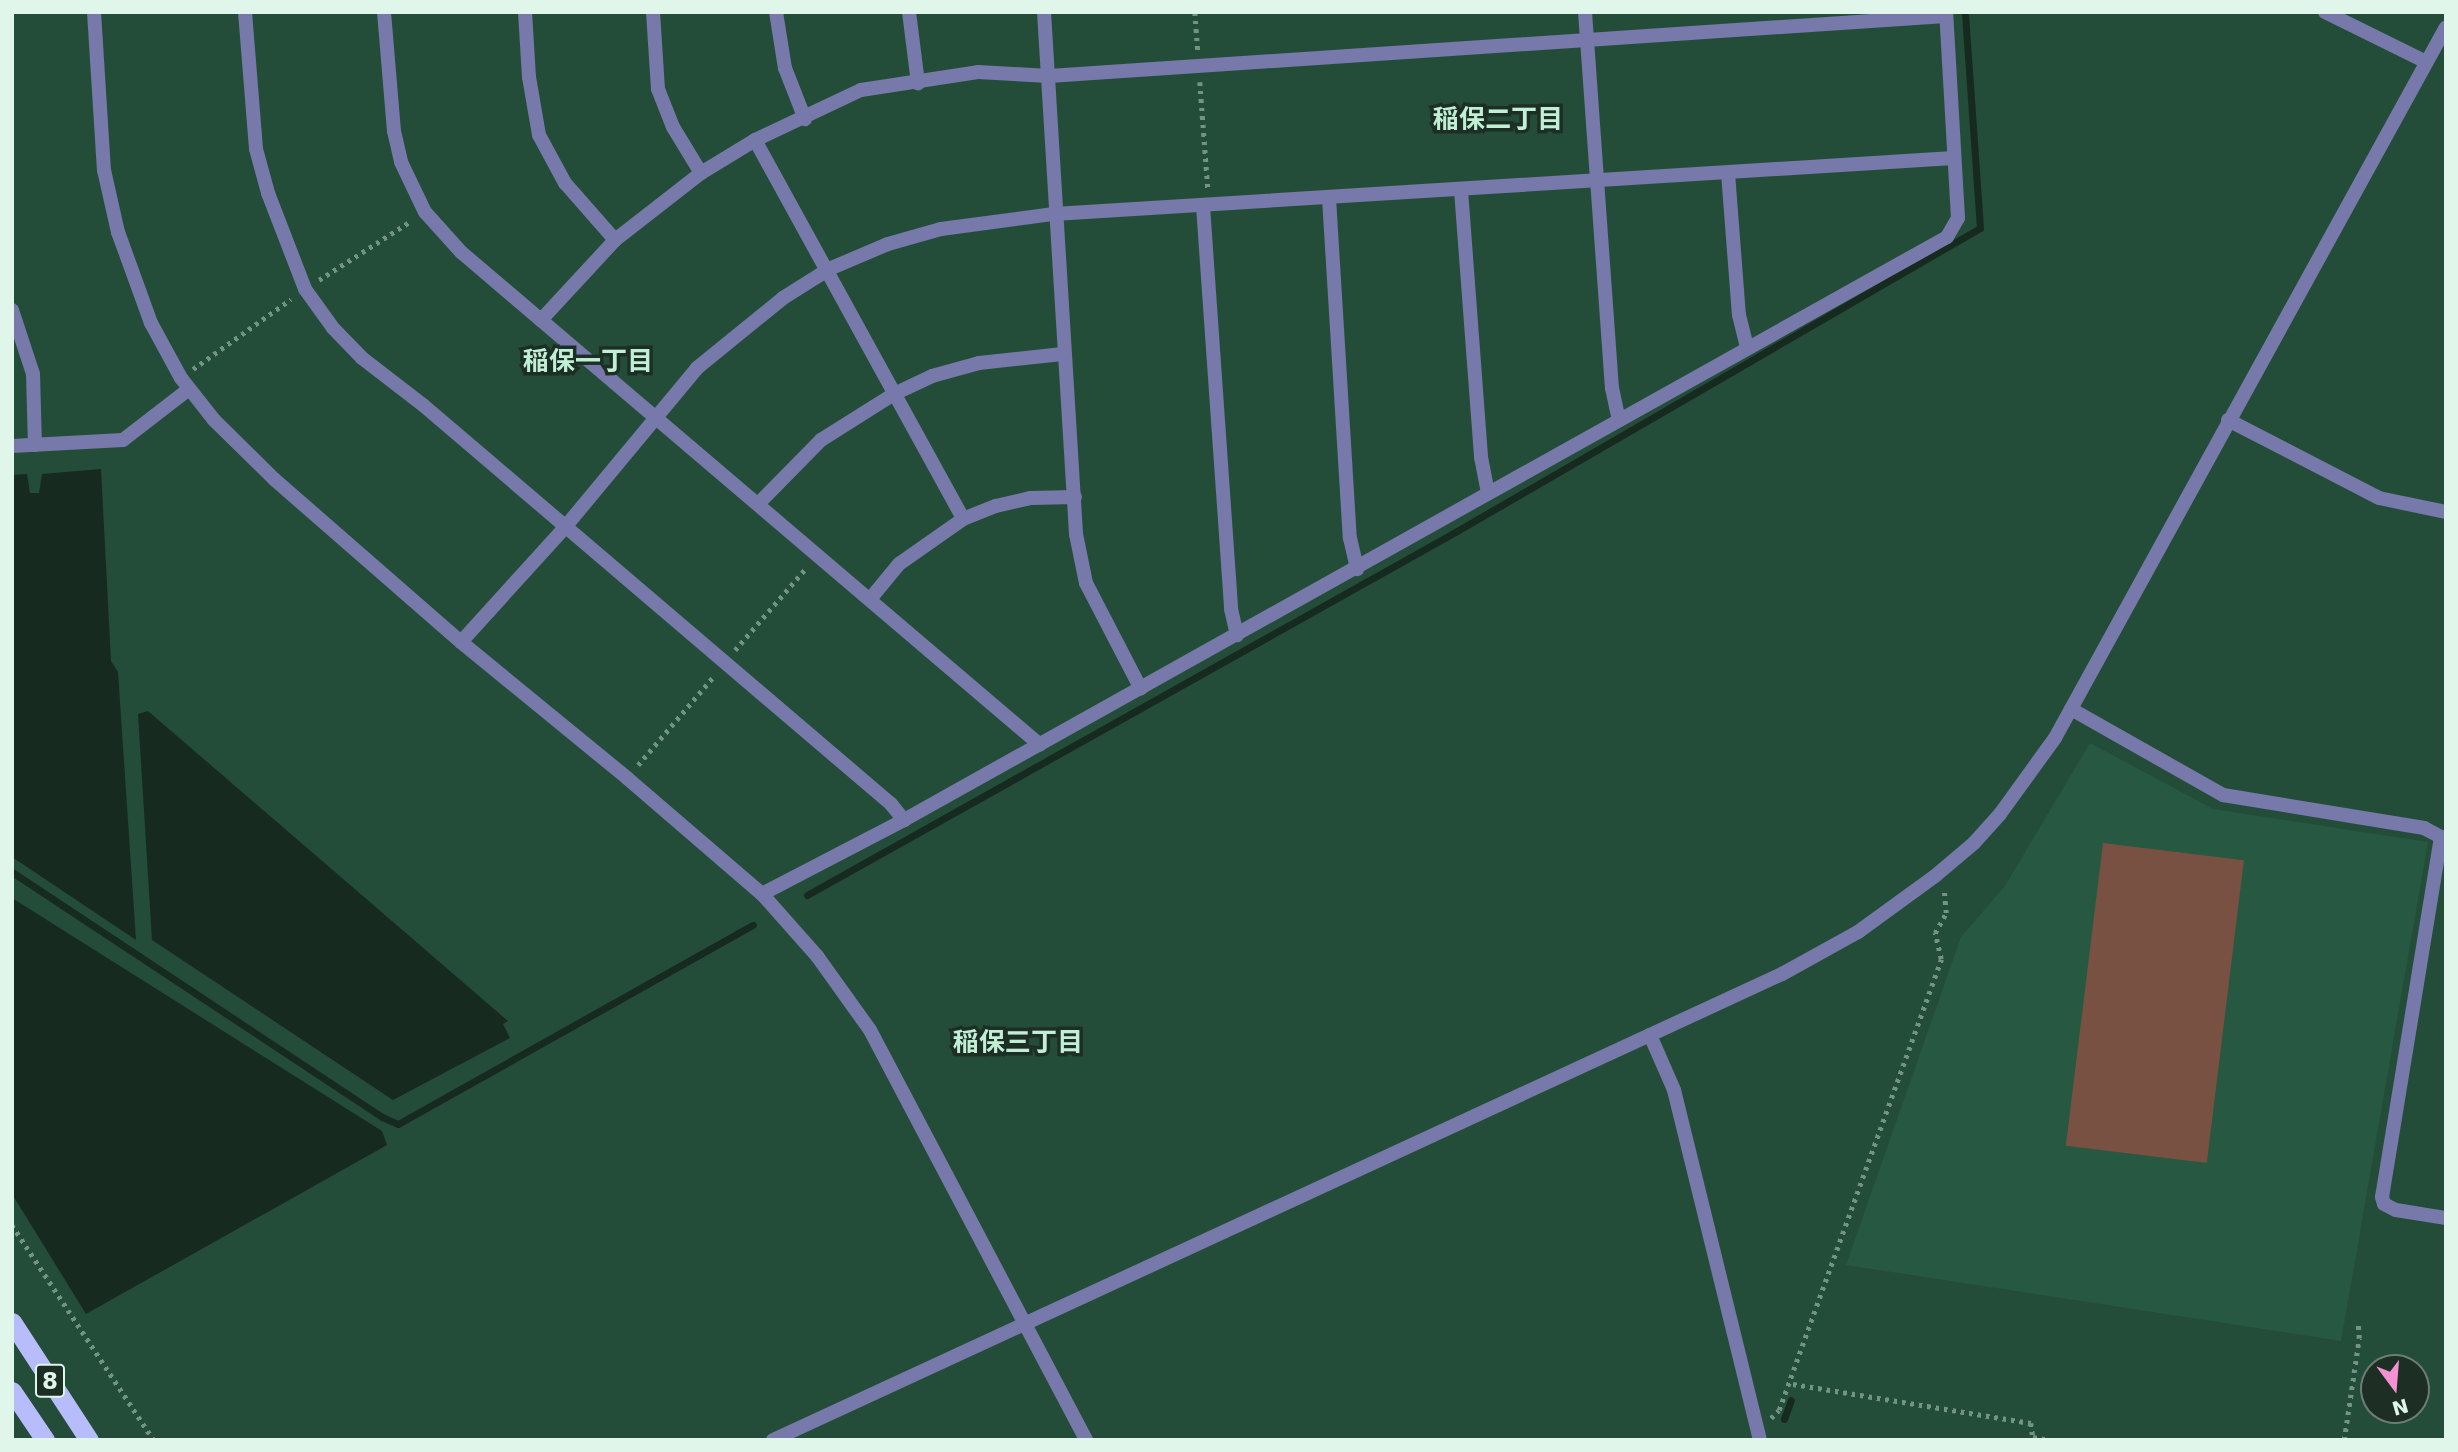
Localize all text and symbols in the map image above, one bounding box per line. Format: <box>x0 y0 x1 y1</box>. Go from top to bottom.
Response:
district label: 稲保二丁目 <box>1433 104 1563 136</box>
district label: 稲保一丁目 <box>523 346 653 378</box>
district label: 稲保三丁目 <box>953 1027 1083 1059</box>
north arrow <box>2360 1354 2430 1424</box>
road number: 8 <box>34 1362 66 1400</box>
text: N <box>2390 1394 2411 1420</box>

